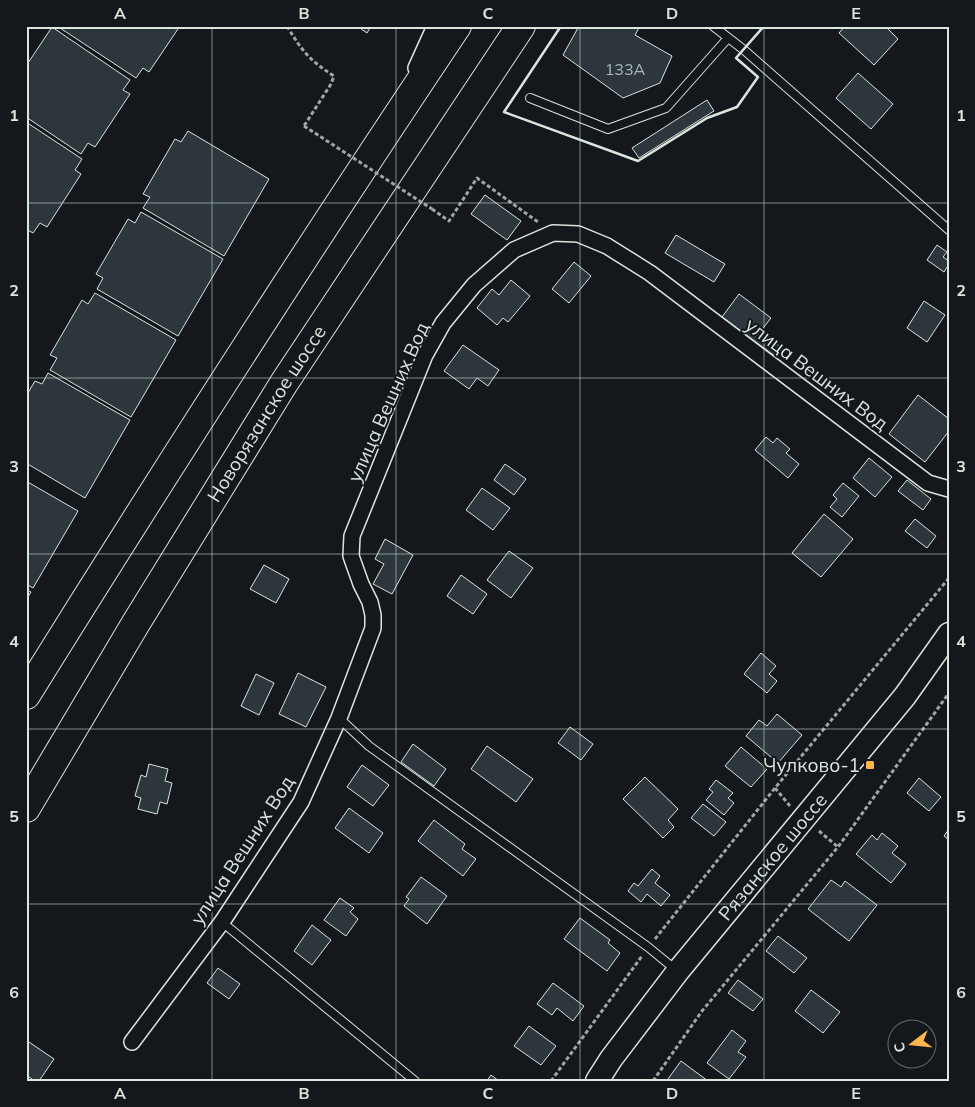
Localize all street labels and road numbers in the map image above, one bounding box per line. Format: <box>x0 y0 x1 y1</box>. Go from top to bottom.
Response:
street label: улица Вешних Вод <box>741 312 894 436</box>
street label: улица Вешних Вод <box>342 318 434 486</box>
street label: Новорязанское шоссе <box>202 320 331 506</box>
street label: улица Вешних Вод <box>185 771 299 929</box>
street label: Рязанское шоссе <box>713 788 832 925</box>

